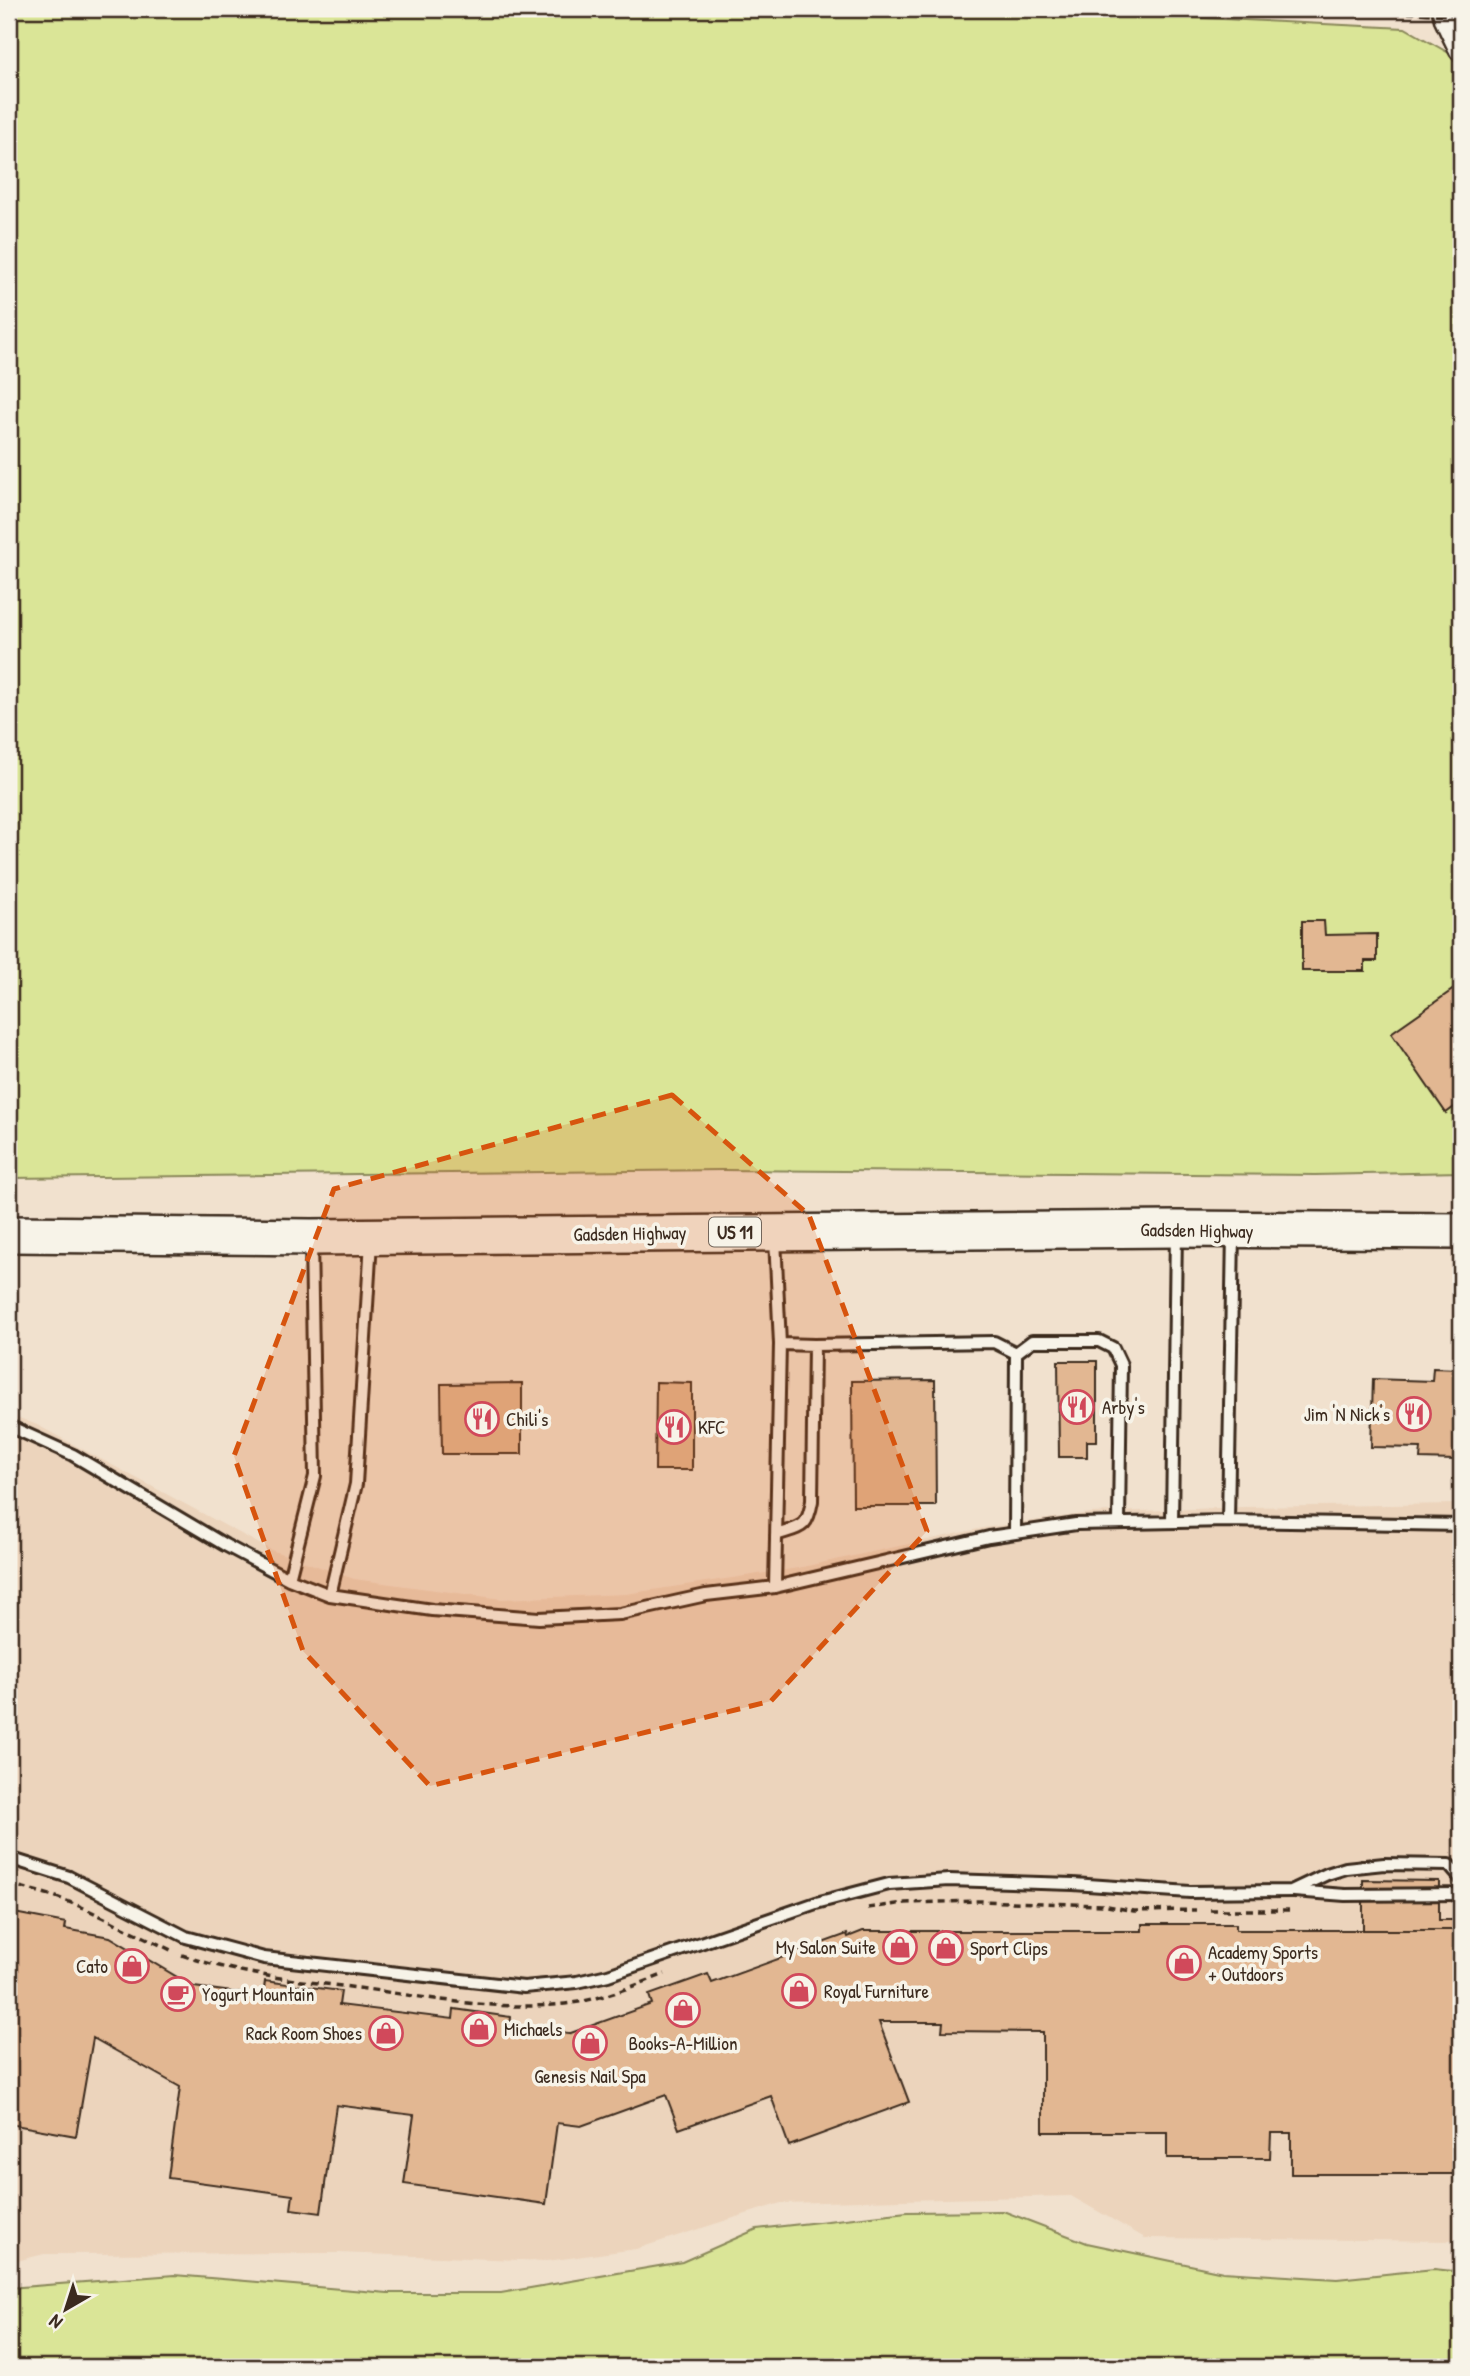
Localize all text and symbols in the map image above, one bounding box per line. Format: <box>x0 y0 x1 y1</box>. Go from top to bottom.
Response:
street label: Gadsden Highway <box>1140 1216 1254 1244</box>
road number: US 11 <box>709 1218 761 1246</box>
street label: Gadsden Highway <box>573 1219 687 1247</box>
restaurant icon: Arby's <box>1058 1388 1096 1426</box>
place label: Arby's <box>1102 1394 1145 1420</box>
restaurant icon: Jim 'N Nick's <box>1395 1395 1433 1433</box>
restaurant icon: Chili's <box>463 1400 501 1438</box>
place label: Jim 'N Nick's <box>1304 1401 1390 1427</box>
place label: Chili's <box>506 1406 548 1432</box>
restaurant icon: KFC <box>655 1408 693 1446</box>
place label: KFC <box>698 1414 725 1440</box>
shop icon: My Salon Suite <box>881 1928 919 1966</box>
shop icon: Sport Clips <box>927 1929 965 1967</box>
place label: My Salon Suite <box>776 1934 876 1960</box>
place label: Sport Clips <box>970 1935 1048 1961</box>
place label: Academy Sports + Outdoors <box>1208 1939 1318 1987</box>
shop icon: Academy Sports + Outdoors <box>1165 1944 1203 1982</box>
shop icon: Cato <box>113 1947 151 1985</box>
place label: Cato <box>76 1953 108 1979</box>
shop icon: Royal Furniture <box>780 1972 818 2010</box>
cafe icon: Yogurt Mountain <box>159 1975 197 2013</box>
place label: Royal Furniture <box>824 1978 930 2004</box>
place label: Yogurt Mountain <box>202 1981 314 2007</box>
shop icon: Books-A-Million <box>664 1991 702 2029</box>
shop icon: Michaels <box>460 2010 498 2048</box>
shop icon: Rack Room Shoes <box>367 2014 405 2052</box>
place label: Michaels <box>504 2016 562 2042</box>
place label: Rack Room Shoes <box>246 2020 362 2046</box>
shop icon: Genesis Nail Spa <box>571 2024 609 2062</box>
place label: Books-A-Million <box>628 2030 738 2056</box>
place label: Genesis Nail Spa <box>534 2063 646 2089</box>
north arrow <box>32 2274 102 2344</box>
text: N <box>43 2309 67 2335</box>

